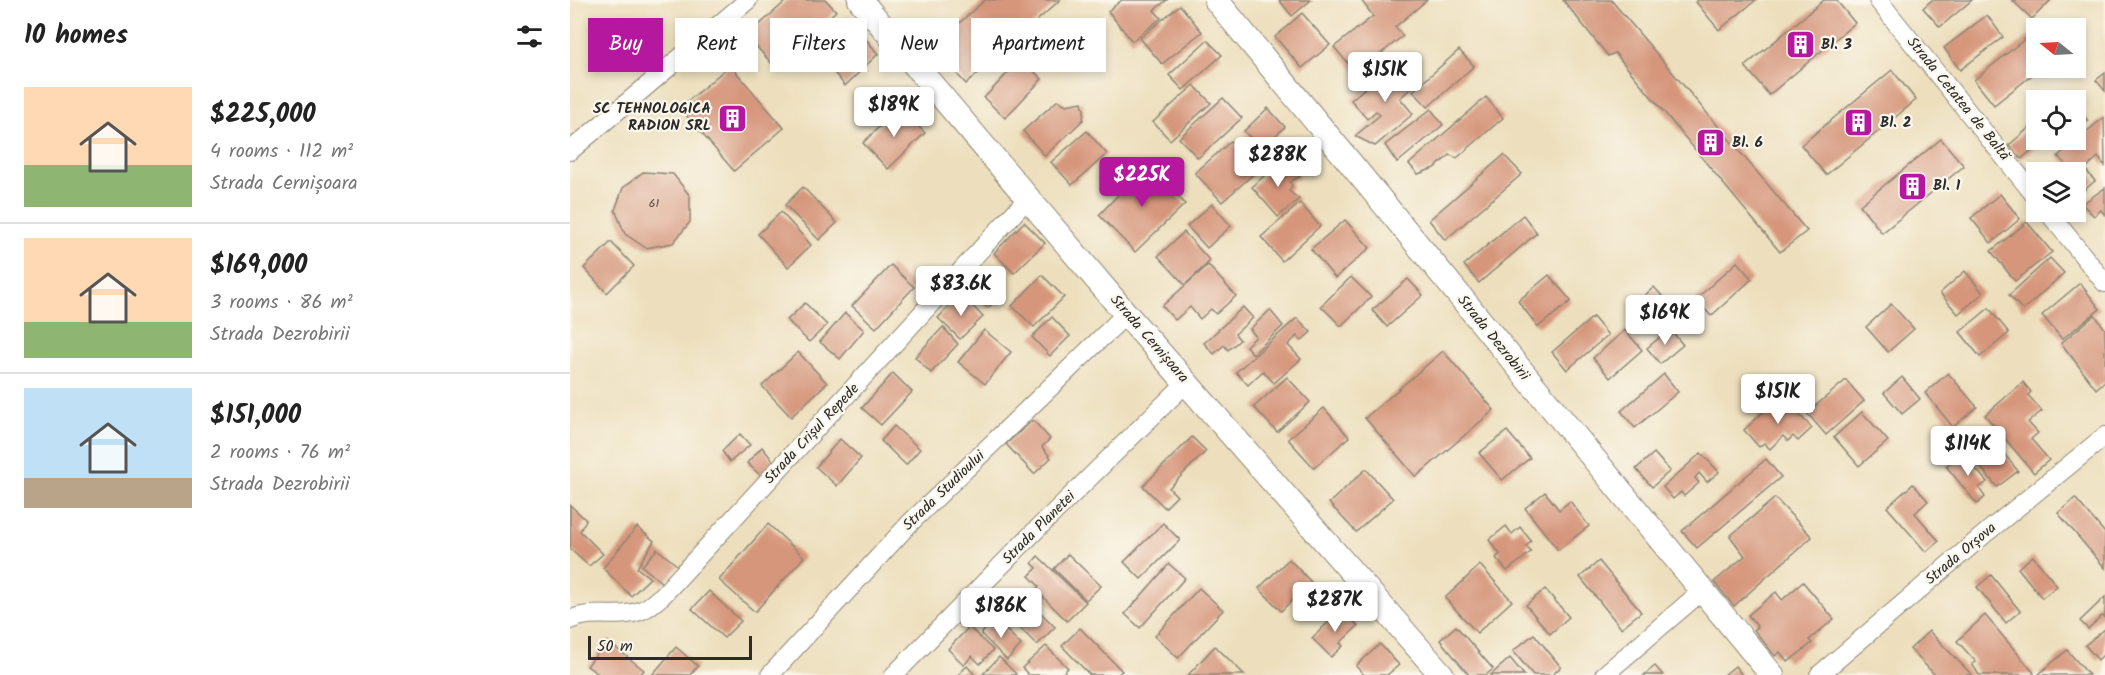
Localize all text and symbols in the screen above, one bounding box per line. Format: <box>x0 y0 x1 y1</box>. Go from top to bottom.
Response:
text: 10 homes <box>24 15 128 57</box>
chip: Buy <box>588 18 663 72</box>
chip: Rent <box>675 18 758 72</box>
chip: Filters <box>770 18 867 72</box>
chip: New <box>879 18 959 72</box>
chip: Apartment <box>971 18 1106 72</box>
north arrow <box>2026 18 2086 78</box>
map controls <box>2026 18 2086 222</box>
icon: filters <box>513 20 546 53</box>
building icon: Bl. 3 <box>1784 29 1816 61</box>
street label: Strada Cetatea de Baltă <box>1900 32 2017 168</box>
place label: Bl. 3 <box>1821 33 1852 57</box>
pin: $151K <box>1343 52 1427 103</box>
text: $151K <box>1362 55 1408 87</box>
pin: $189K <box>852 87 936 138</box>
text: $189K <box>868 90 920 122</box>
button: locate <box>2026 90 2086 150</box>
text: $225,000 <box>210 94 316 136</box>
place label: SC TEHNOLOGICA RADION SRL <box>593 97 711 138</box>
building icon: SC TEHNOLOGICA RADION SRL <box>716 102 748 134</box>
building icon: Bl. 2 <box>1843 107 1875 139</box>
icon: home <box>72 111 144 183</box>
place label: Bl. 2 <box>1880 111 1912 135</box>
building icon: Bl. 6 <box>1695 127 1727 159</box>
place label: Bl. 6 <box>1732 131 1763 155</box>
text: 4 rooms · 112 m² <box>210 136 353 168</box>
pin: $288K <box>1236 137 1320 188</box>
text: $288K <box>1248 140 1308 172</box>
pin: $225K <box>1100 157 1184 208</box>
text: $225K <box>1113 160 1171 192</box>
button: layers <box>2026 162 2086 222</box>
text: Strada Cernișoara <box>210 168 358 200</box>
building icon: Bl. 1 <box>1896 170 1928 202</box>
place label: Bl. 1 <box>1933 174 1961 198</box>
house number: 61 <box>649 194 659 213</box>
text: $169,000 <box>210 245 307 287</box>
icon: home <box>72 262 144 334</box>
pin: $83.6K <box>912 266 1010 317</box>
text: $83.6K <box>930 269 992 301</box>
text: 3 rooms · 86 m² <box>210 287 353 319</box>
street label: Strada Cernișoara <box>1104 289 1194 389</box>
street label: Strada Dezrobirii <box>1451 290 1536 387</box>
pin: $169K <box>1623 295 1707 346</box>
text: $169K <box>1640 298 1690 330</box>
text: Strada Dezrobirii <box>210 319 350 351</box>
pin: $151K <box>1736 374 1820 425</box>
text: $151K <box>1755 377 1801 409</box>
street label: Strada Crișul Repede <box>759 378 866 490</box>
text: $151,000 <box>210 395 301 437</box>
icon: home <box>72 412 144 484</box>
pin: $114K <box>1926 426 2010 477</box>
text: $114K <box>1945 429 1991 461</box>
text: 2 rooms · 76 m² <box>210 437 350 469</box>
street label: Strada Studioului <box>897 444 992 537</box>
text: Strada Dezrobirii <box>210 469 350 501</box>
street label: Strada Planetei <box>997 485 1082 570</box>
street label: Strada Orșova <box>1920 517 2002 591</box>
pin: $287K <box>1293 582 1377 633</box>
text: $287K <box>1307 585 1363 617</box>
pin: $186K <box>959 588 1043 639</box>
text: $186K <box>975 591 1027 623</box>
scale bar <box>588 633 752 660</box>
text: 50 m <box>597 634 633 659</box>

